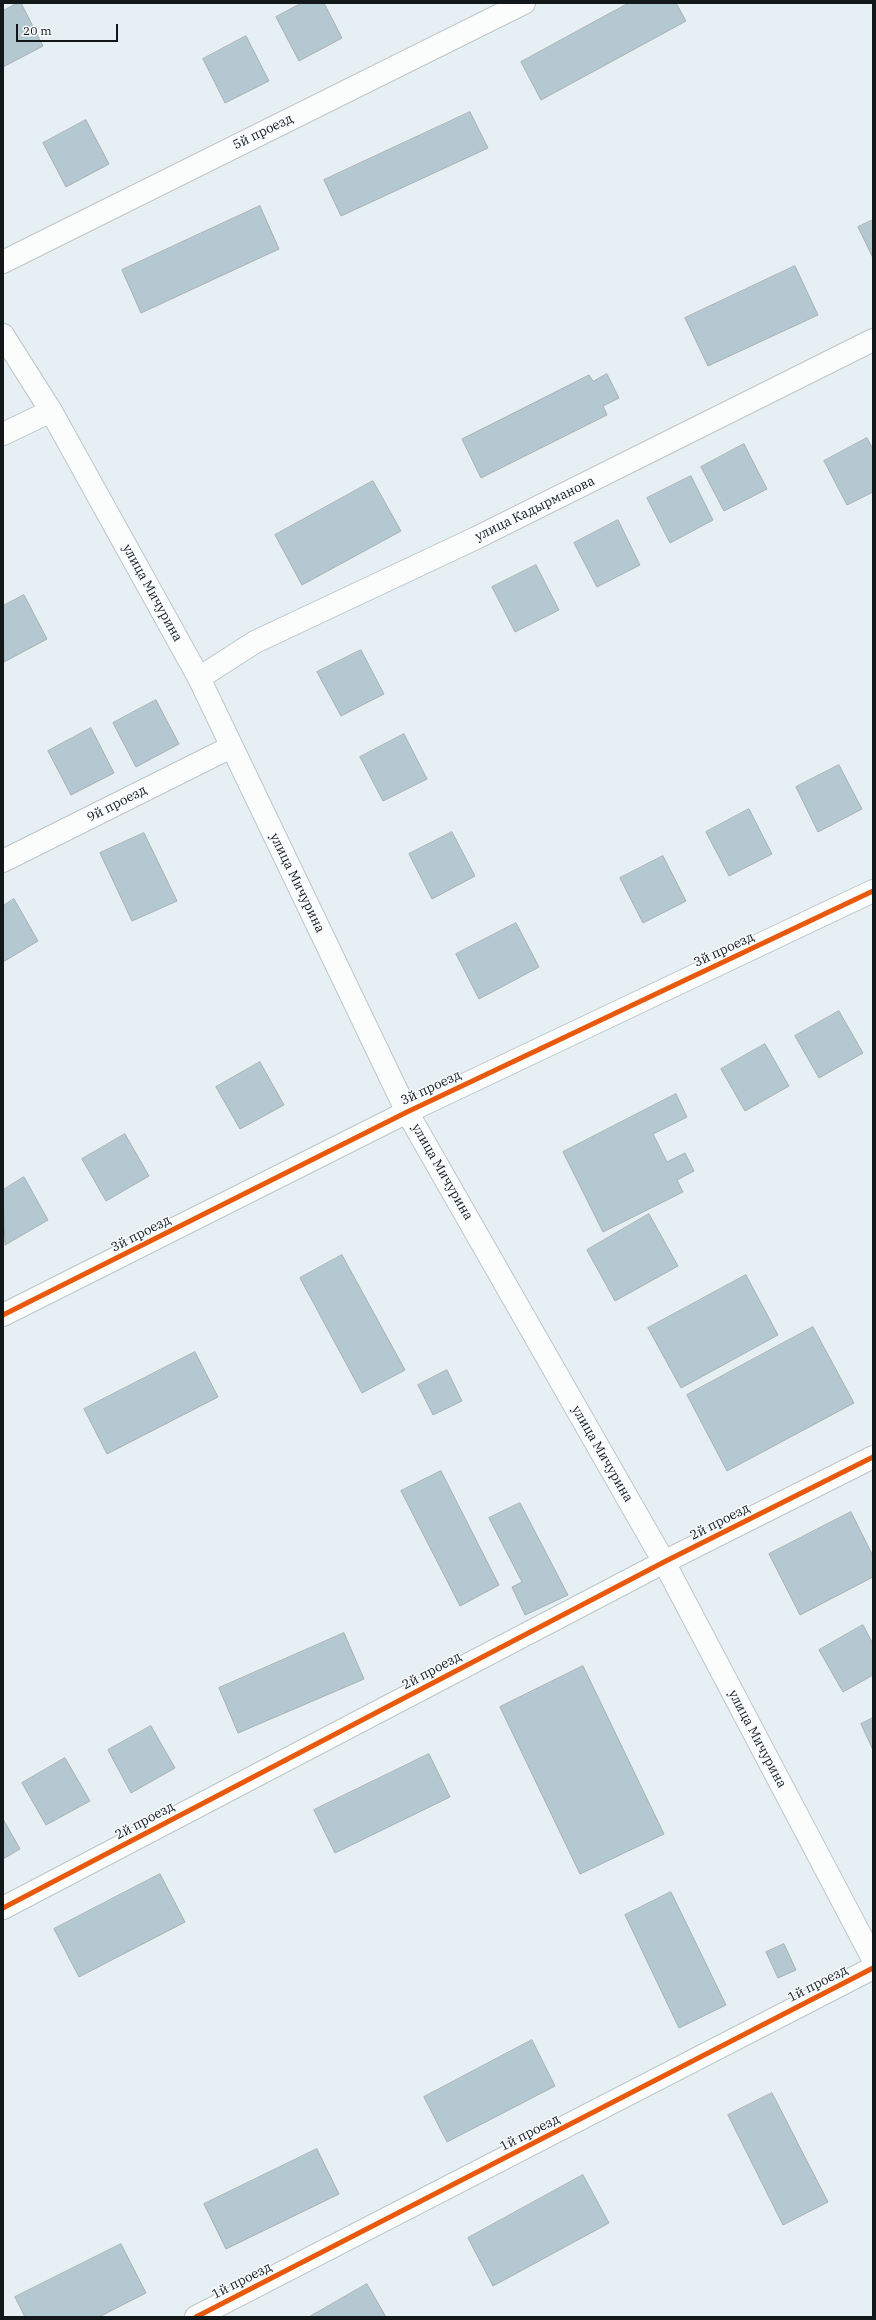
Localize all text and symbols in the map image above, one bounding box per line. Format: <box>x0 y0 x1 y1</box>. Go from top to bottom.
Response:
scale bar <box>18 16 120 42</box>
text: 20 m <box>23 23 52 38</box>
street label: 5й проезд <box>230 111 296 153</box>
street label: улица Кадырманова <box>473 473 597 545</box>
street label: улица Мичурина <box>119 542 185 644</box>
street label: 9й проезд <box>85 782 149 826</box>
street label: улица Мичурина <box>266 831 328 935</box>
street label: 3й проезд <box>691 929 757 971</box>
street label: 3й проезд <box>398 1067 464 1109</box>
street label: улица Мичурина <box>408 1121 476 1223</box>
street label: 3й проезд <box>109 1212 173 1256</box>
street label: улица Мичурина <box>568 1403 636 1505</box>
street label: 2й проезд <box>688 1500 752 1544</box>
street label: 2й проезд <box>400 1649 464 1693</box>
street label: улица Мичурина <box>725 1687 789 1791</box>
street label: 2й проезд <box>113 1799 177 1843</box>
street label: 1й проезд <box>786 1962 850 2006</box>
street label: 1й проезд <box>498 2111 562 2155</box>
street label: 1й проезд <box>210 2259 274 2303</box>

